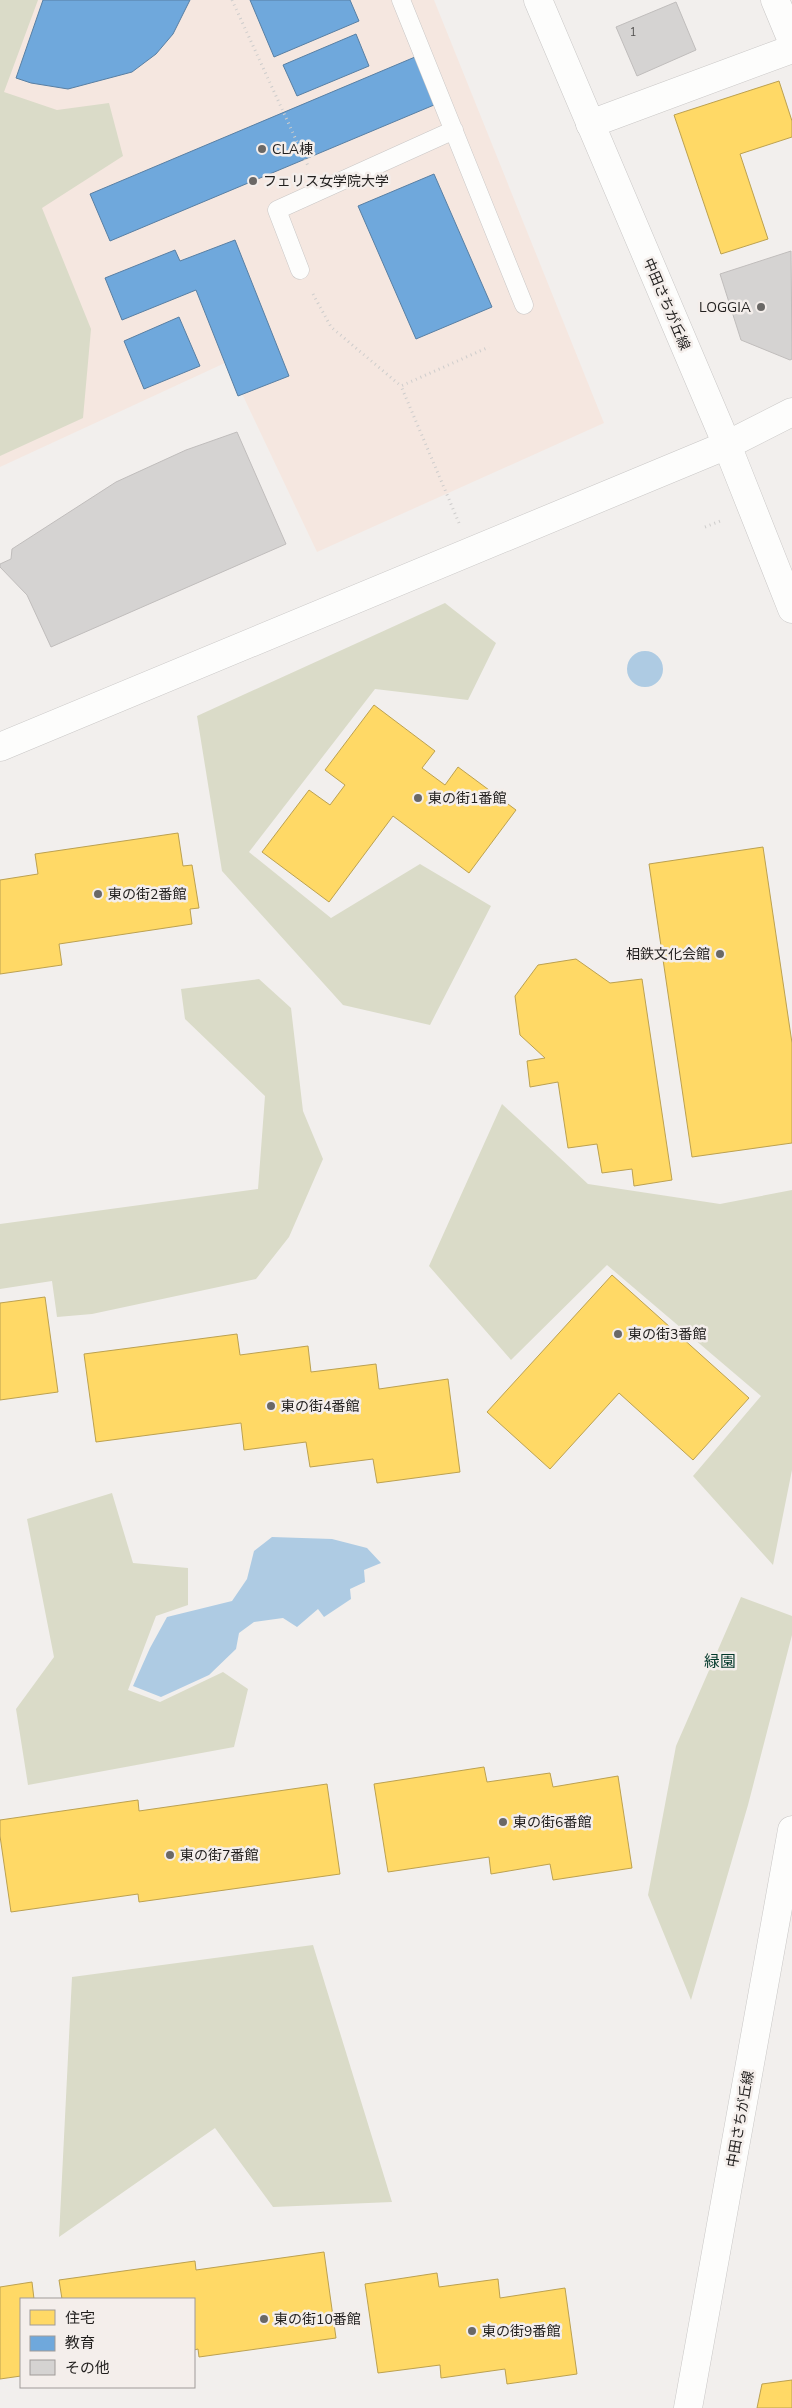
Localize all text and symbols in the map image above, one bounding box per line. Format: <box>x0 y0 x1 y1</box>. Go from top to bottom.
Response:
house number: 1 <box>630 25 636 40</box>
place label: CLA棟 <box>272 140 313 159</box>
marker: CLA棟 <box>256 143 268 155</box>
place label: フェリス女学院大学 <box>263 172 389 191</box>
marker: フェリス女学院大学 <box>247 175 259 187</box>
street label: 中田さちが丘線 <box>639 255 694 353</box>
place label: LOGGIA <box>699 298 751 317</box>
marker: LOGGIA <box>755 301 767 313</box>
place label: 東の街1番館 <box>428 789 506 808</box>
marker: 東の街1番館 <box>412 792 424 804</box>
place label: 東の街2番館 <box>108 885 186 904</box>
marker: 東の街2番館 <box>92 888 104 900</box>
place label: 相鉄文化会館 <box>626 945 710 964</box>
marker: 相鉄文化会館 <box>714 948 726 960</box>
place label: 東の街3番館 <box>628 1325 706 1344</box>
marker: 東の街3番館 <box>612 1328 624 1340</box>
place label: 東の街4番館 <box>281 1397 359 1416</box>
marker: 東の街4番館 <box>265 1400 277 1412</box>
district label: 緑園 <box>704 1651 736 1673</box>
place label: 東の街6番館 <box>513 1813 591 1832</box>
marker: 東の街6番館 <box>497 1816 509 1828</box>
place label: 東の街7番館 <box>180 1846 258 1865</box>
marker: 東の街7番館 <box>164 1849 176 1861</box>
street label: 中田さちが丘線 <box>723 2069 758 2169</box>
legend <box>20 2298 195 2388</box>
text: 住宅 <box>65 2308 95 2328</box>
place label: 東の街10番館 <box>274 2310 361 2329</box>
marker: 東の街10番館 <box>258 2313 270 2325</box>
place label: 東の街9番館 <box>482 2322 560 2341</box>
marker: 東の街9番館 <box>466 2325 478 2337</box>
text: 教育 <box>65 2333 95 2353</box>
text: その他 <box>65 2358 110 2378</box>

